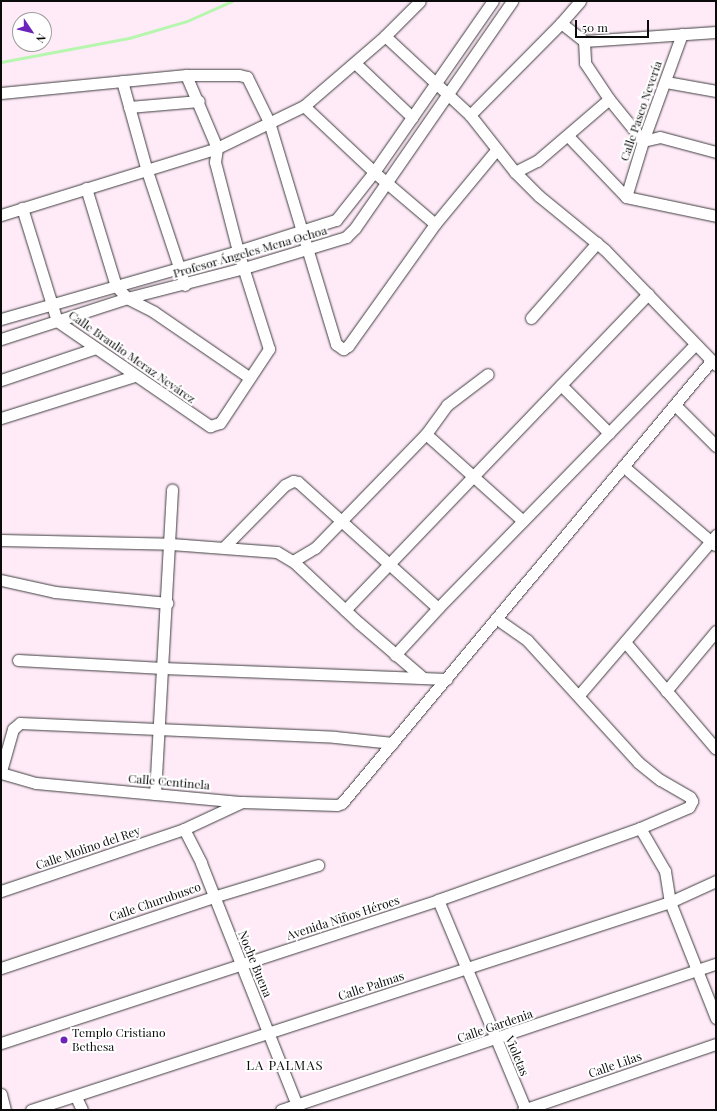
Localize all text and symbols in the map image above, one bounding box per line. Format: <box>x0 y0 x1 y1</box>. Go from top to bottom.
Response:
north arrow <box>12 12 52 52</box>
scale bar <box>577 12 651 38</box>
text: 50 m <box>582 19 608 35</box>
text: N <box>33 31 50 46</box>
street label: Calle Paseo Nevería <box>617 59 665 163</box>
street label: Profesor Ángeles Mena Ochoa <box>171 223 329 281</box>
street label: Calle Braulio Meraz Nevárez <box>66 308 198 406</box>
street label: Calle Centinela <box>128 771 210 793</box>
street label: Calle Molino del Rey <box>34 823 142 873</box>
street label: Calle Churubusco <box>107 880 203 924</box>
street label: Avenida Niños Héroes <box>285 893 401 943</box>
street label: Noche Buena <box>235 929 275 999</box>
street label: Calle Palmas <box>336 969 406 1003</box>
street label: Calle Gardenia <box>455 1006 535 1046</box>
place label: Templo Cristiano Bethesa <box>72 1026 165 1054</box>
street label: Violetas <box>502 1034 532 1078</box>
marker: Templo Cristiano Bethesa <box>59 1035 69 1045</box>
street label: Calle Lilas <box>586 1049 644 1081</box>
district label: LA PALMAS <box>246 1057 324 1073</box>

